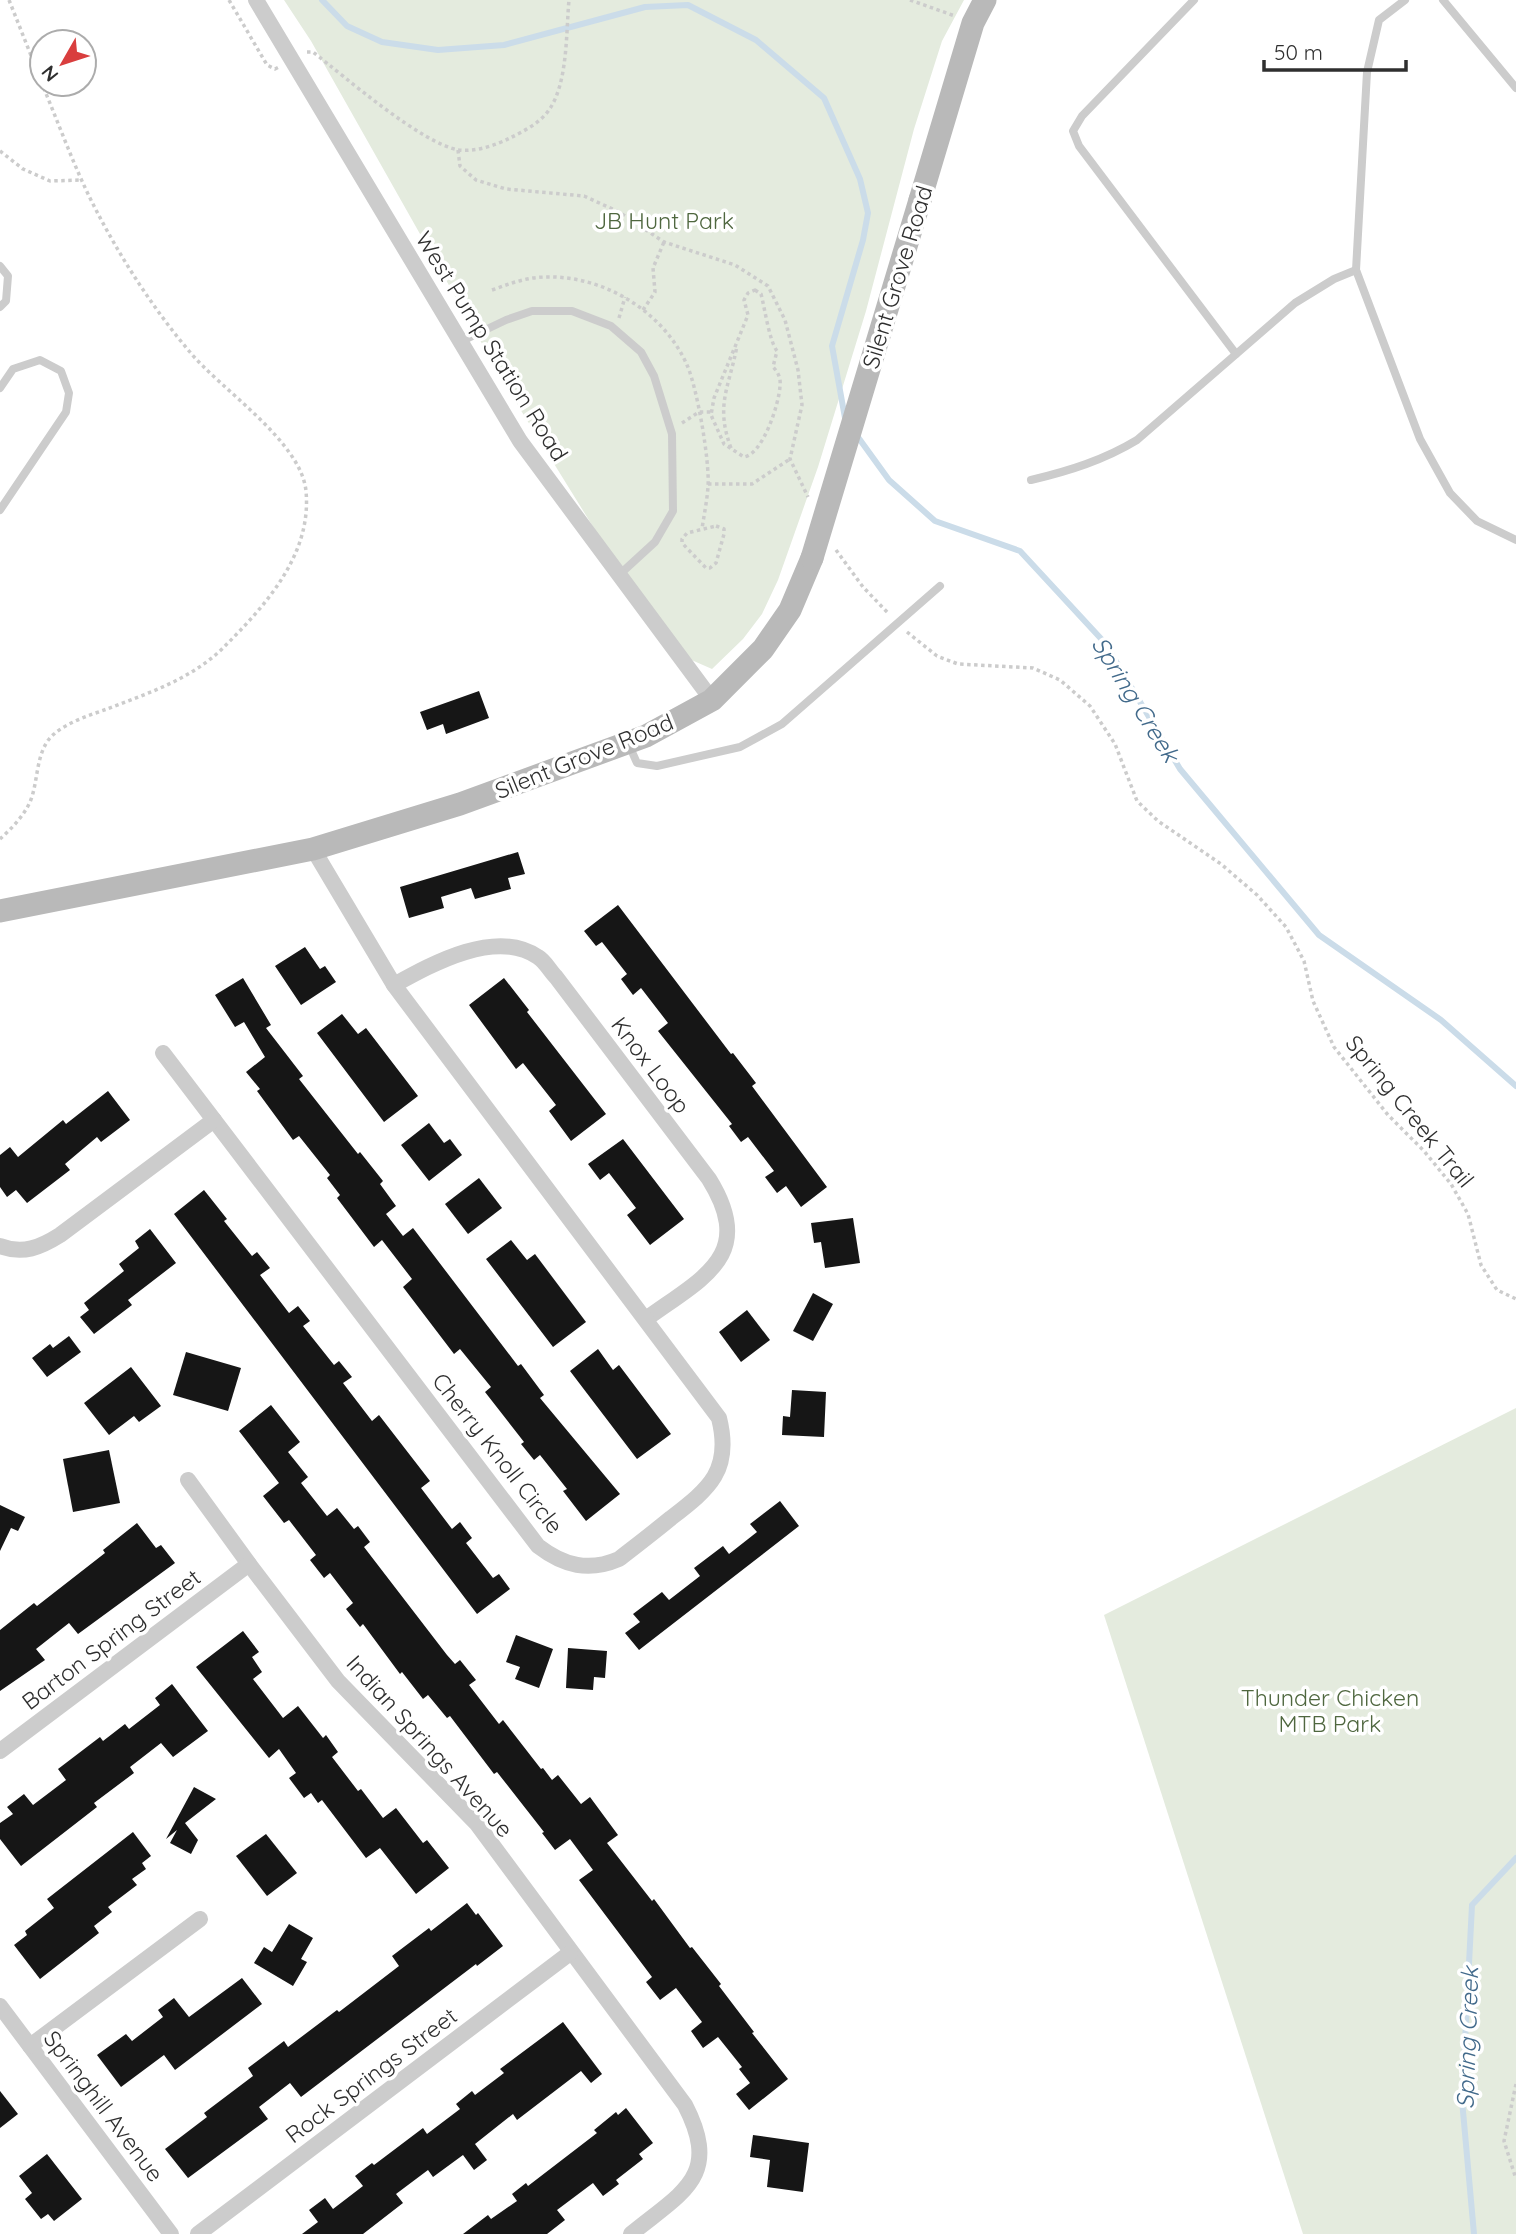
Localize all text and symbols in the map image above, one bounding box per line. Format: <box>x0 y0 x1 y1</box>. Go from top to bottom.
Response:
north arrow <box>28 28 98 98</box>
scale bar <box>1264 28 1406 72</box>
text: 50 m <box>1274 39 1323 65</box>
text: N <box>36 61 64 87</box>
street label: Silent Grove Road <box>855 182 939 372</box>
park label: JB Hunt Park <box>594 206 734 235</box>
street label: West Pump Station Road <box>409 226 575 466</box>
water label: Spring Creek <box>1086 631 1188 769</box>
street label: Silent Grove Road <box>491 707 677 805</box>
street label: Knox Loop <box>605 1011 697 1119</box>
street label: Spring Creek Trail <box>1340 1029 1480 1193</box>
street label: Cherry Knoll Circle <box>426 1367 570 1539</box>
street label: Barton Spring Street <box>16 1562 206 1716</box>
street label: Indian Springs Avenue <box>341 1649 519 1843</box>
park label: Thunder Chicken MTB Park <box>1241 1683 1419 1738</box>
water label: Spring Creek <box>1450 1964 1485 2110</box>
street label: Rock Springs Street <box>279 2001 463 2149</box>
street label: Springhill Avenue <box>38 2025 170 2187</box>

